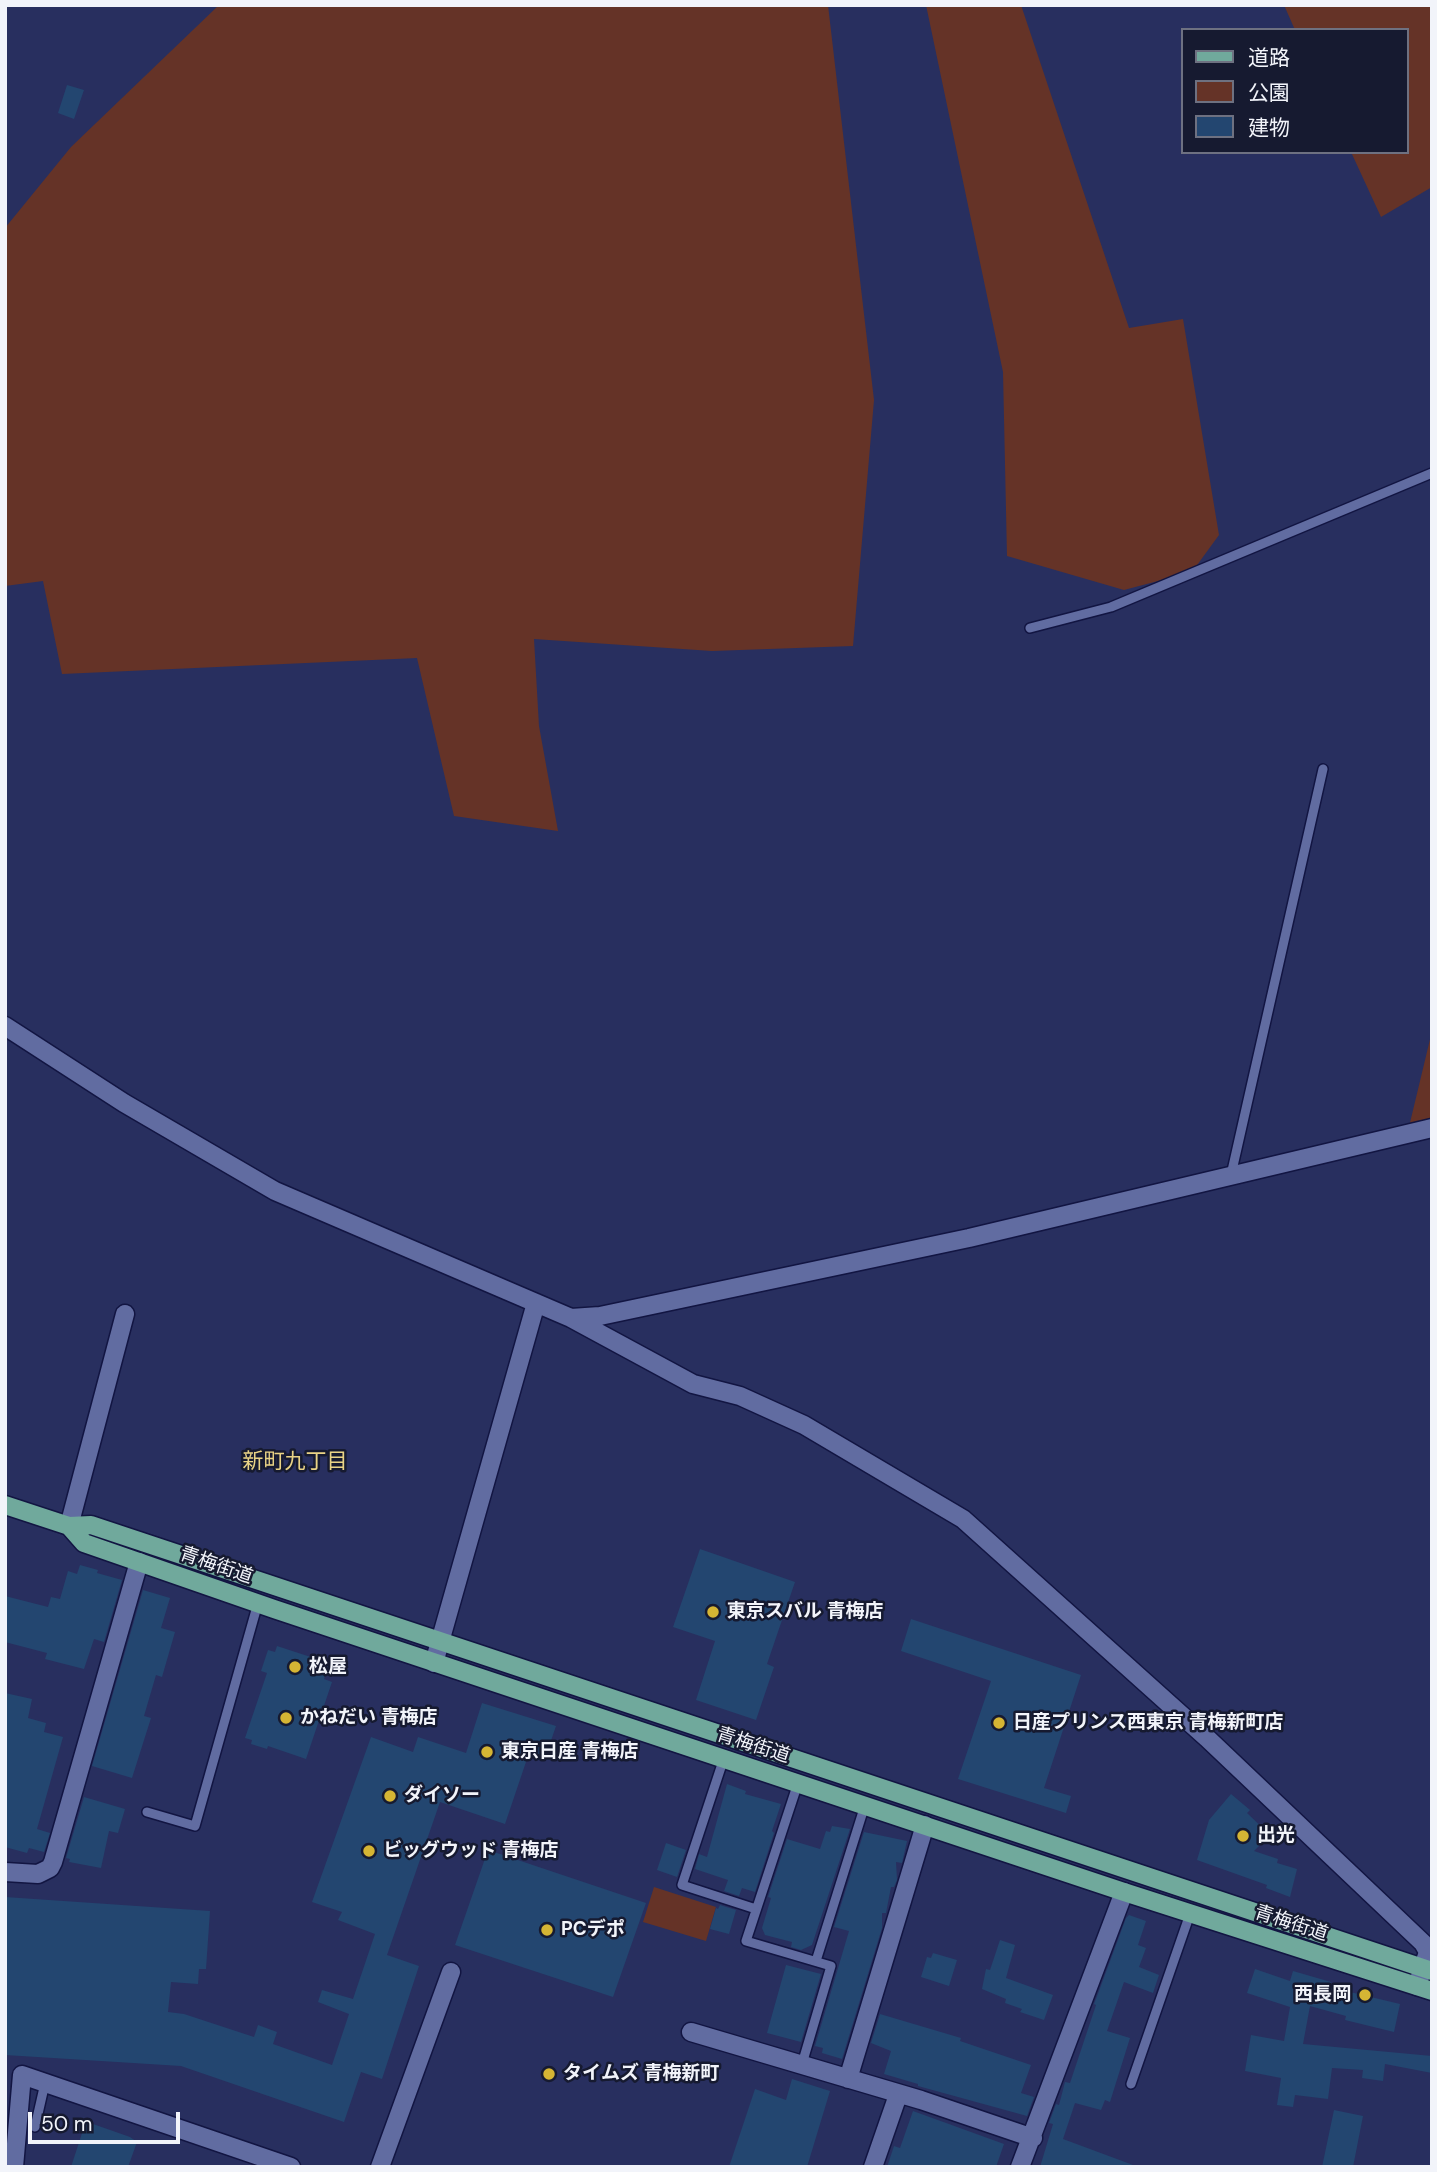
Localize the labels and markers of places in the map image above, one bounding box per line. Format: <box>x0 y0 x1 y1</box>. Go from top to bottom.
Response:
place label: 東京スバル 青梅店 <box>727 1601 883 1623</box>
marker: 東京スバル 青梅店 <box>705 1604 721 1620</box>
place label: 松屋 <box>309 1656 347 1678</box>
marker: 松屋 <box>287 1659 303 1675</box>
place label: かねだい 青梅店 <box>300 1707 437 1729</box>
marker: かねだい 青梅店 <box>278 1710 294 1726</box>
place label: 日産プリンス西東京 青梅新町店 <box>1013 1712 1283 1734</box>
marker: 日産プリンス西東京 青梅新町店 <box>991 1715 1007 1731</box>
place label: 東京日産 青梅店 <box>501 1741 638 1763</box>
marker: 東京日産 青梅店 <box>479 1744 495 1760</box>
place label: ダイソー <box>404 1785 480 1807</box>
marker: ダイソー <box>382 1788 398 1804</box>
place label: 出光 <box>1257 1825 1295 1847</box>
marker: 出光 <box>1235 1828 1251 1844</box>
place label: ビッグウッド 青梅店 <box>383 1840 558 1862</box>
marker: ビッグウッド 青梅店 <box>361 1843 377 1859</box>
place label: PCデポ <box>561 1919 625 1941</box>
marker: PCデポ <box>539 1922 555 1938</box>
place label: 西長岡 <box>1294 1984 1351 2006</box>
marker: 西長岡 <box>1357 1987 1373 2003</box>
place label: タイムズ 青梅新町 <box>563 2063 719 2085</box>
marker: タイムズ 青梅新町 <box>541 2066 557 2082</box>

